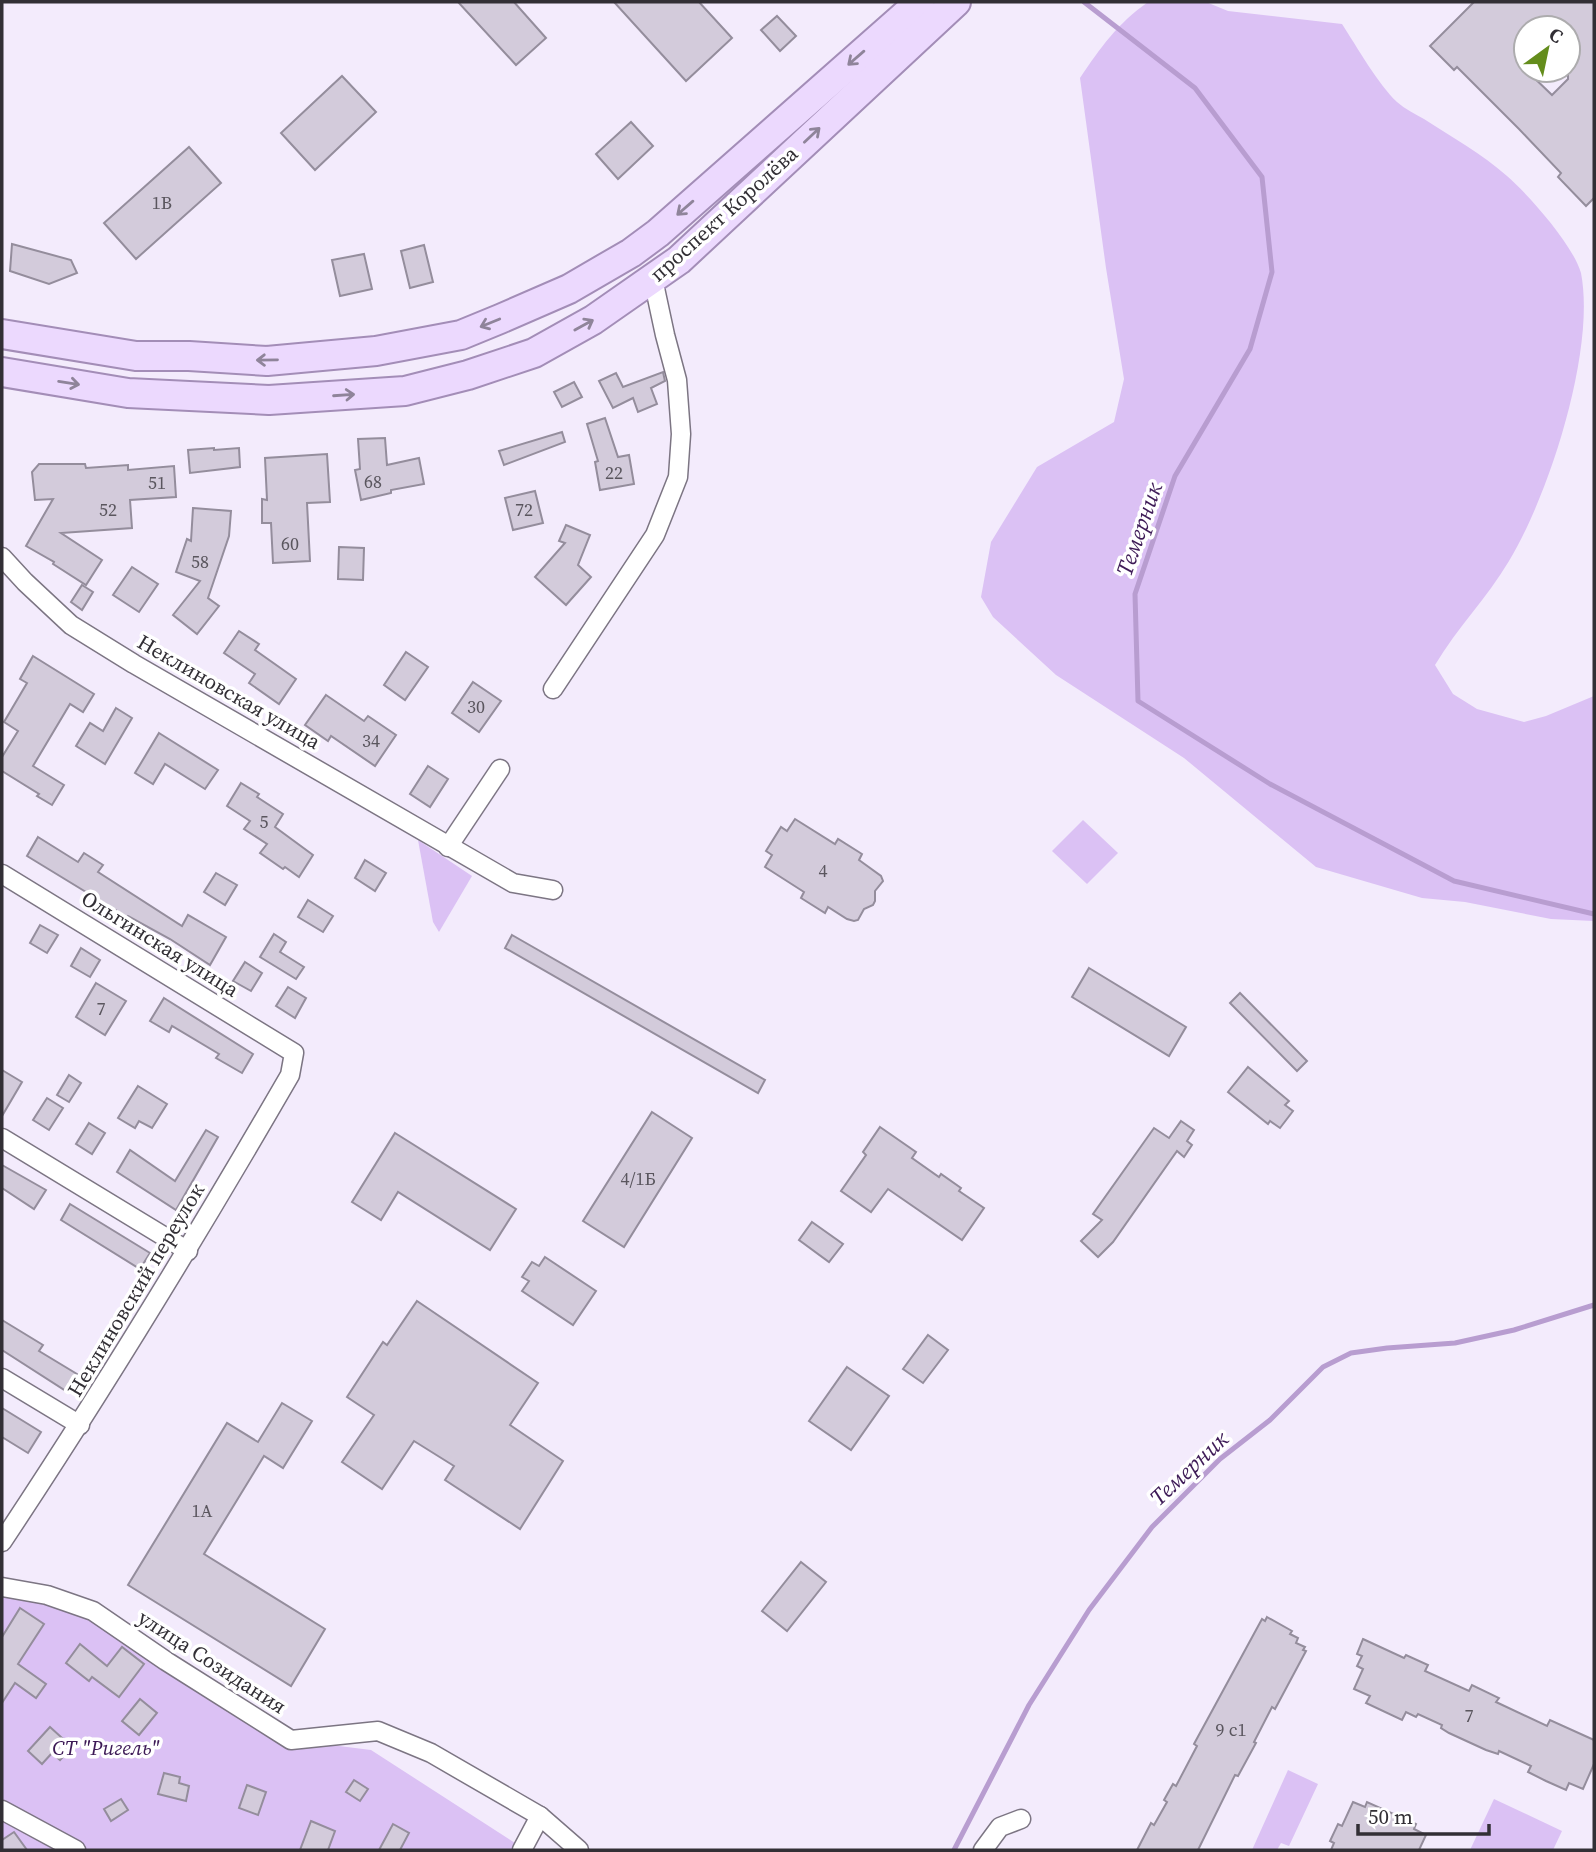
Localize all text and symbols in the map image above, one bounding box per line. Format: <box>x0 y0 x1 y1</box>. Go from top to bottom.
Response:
north arrow <box>1512 14 1582 84</box>
text: С <box>1544 21 1568 49</box>
one-way arrow <box>847 50 865 66</box>
one-way arrow <box>803 126 820 143</box>
street label: проспект Королёва <box>643 139 804 288</box>
house number: 1В <box>152 190 172 215</box>
one-way arrow <box>677 200 694 217</box>
one-way arrow <box>480 318 502 331</box>
one-way arrow <box>573 318 593 332</box>
one-way arrow <box>256 354 279 367</box>
one-way arrow <box>57 377 80 390</box>
one-way arrow <box>333 389 356 402</box>
house number: 22 <box>605 460 623 485</box>
house number: 68 <box>364 469 382 494</box>
house number: 51 <box>148 470 166 495</box>
water label: Темерник <box>1108 477 1170 580</box>
house number: 52 <box>99 497 117 522</box>
house number: 72 <box>515 497 533 522</box>
house number: 60 <box>281 531 299 556</box>
house number: 58 <box>191 549 209 574</box>
street label: Неклиновская улица <box>132 627 326 756</box>
house number: 30 <box>467 694 485 719</box>
house number: 34 <box>362 728 380 753</box>
house number: 5 <box>260 809 269 834</box>
house number: 4 <box>819 858 828 883</box>
street label: Ольгинская улица <box>76 883 245 1004</box>
house number: 7 <box>97 996 106 1021</box>
house number: 4/1Б <box>620 1166 656 1191</box>
street label: Неклиновский переулок <box>60 1177 211 1402</box>
water label: Темерник <box>1143 1423 1236 1513</box>
house number: 1А <box>192 1498 213 1523</box>
street label: улица Созидания <box>132 1603 292 1720</box>
house number: 7 <box>1465 1703 1474 1728</box>
house number: 9 с1 <box>1216 1717 1246 1742</box>
park label: СТ "Ригель" <box>52 1733 160 1762</box>
scale bar <box>1358 1792 1489 1836</box>
text: 50 m <box>1368 1802 1413 1831</box>

